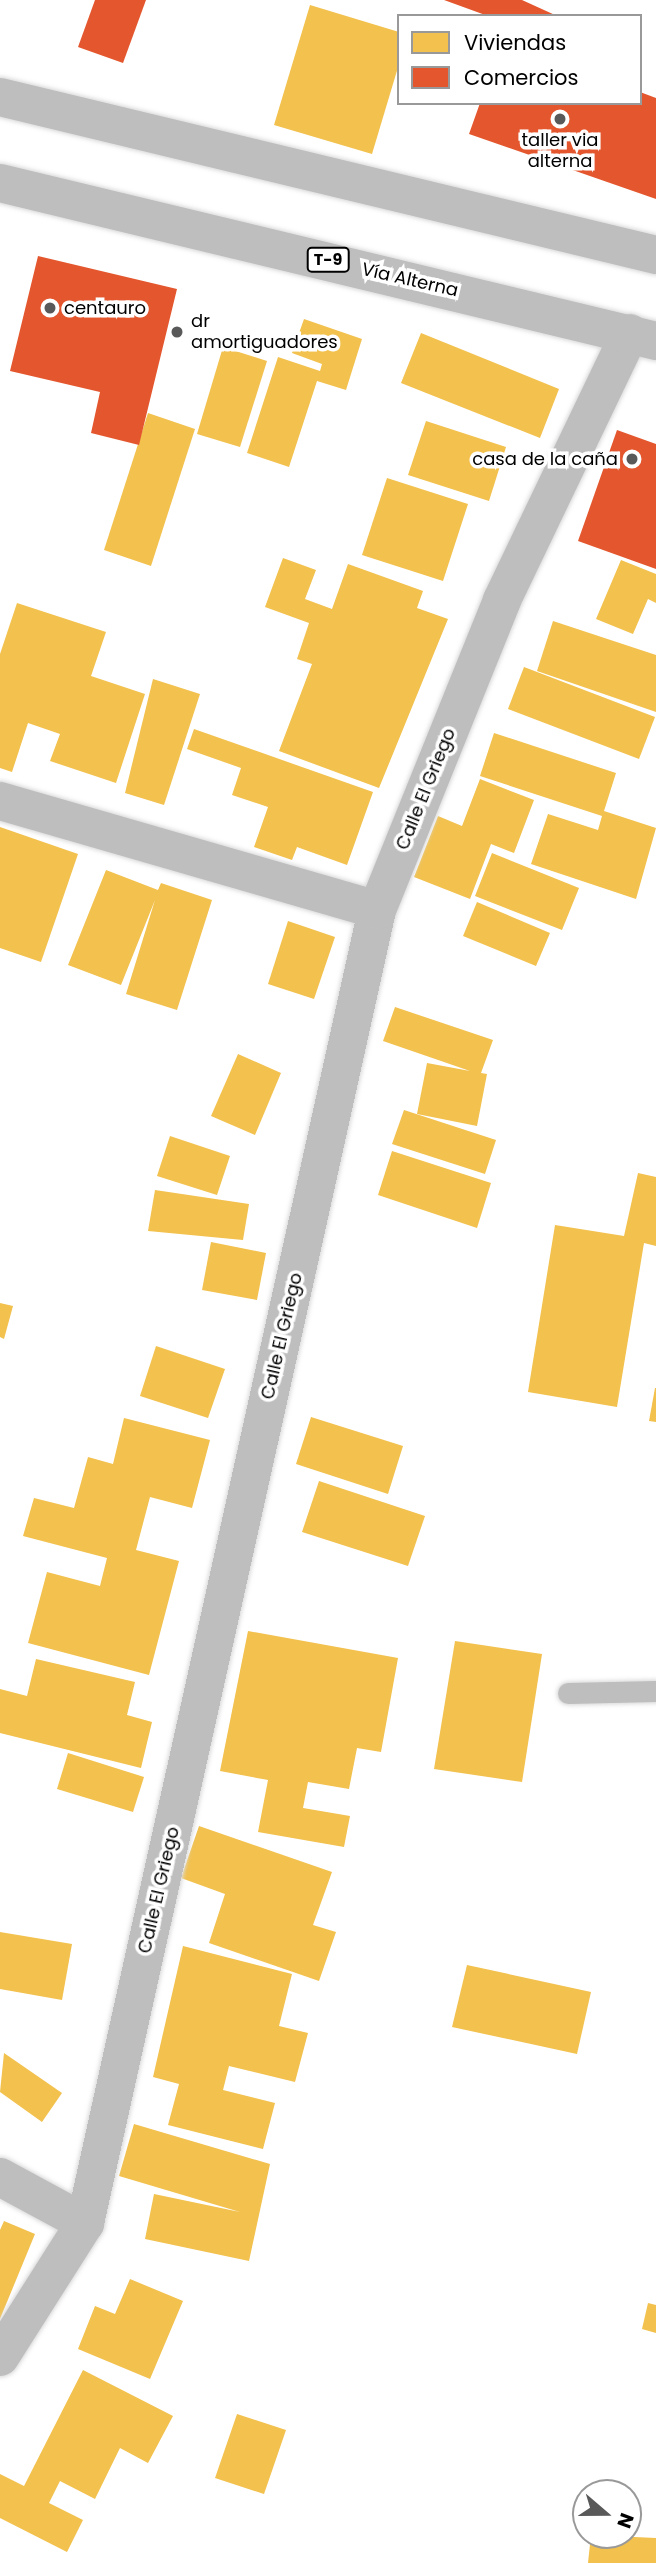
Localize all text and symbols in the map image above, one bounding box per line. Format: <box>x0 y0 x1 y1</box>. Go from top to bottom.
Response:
legend <box>397 14 642 105</box>
text: Viviendas <box>464 28 566 57</box>
text: Comercios <box>464 63 578 92</box>
marker: taller via alterna <box>552 111 568 127</box>
place label: taller via alterna <box>522 130 598 172</box>
road number: T-9 <box>305 248 351 272</box>
street label: Vía Alterna <box>360 258 460 302</box>
place label: centauro <box>64 297 146 319</box>
marker: centauro <box>42 300 58 316</box>
place label: dr amortiguadores <box>191 311 338 354</box>
marker: dr amortiguadores <box>169 324 185 340</box>
place label: casa de la caña <box>472 448 618 470</box>
marker: casa de la caña <box>624 451 640 467</box>
street label: Calle El Griego <box>392 725 460 853</box>
street label: Calle El Griego <box>257 1271 307 1401</box>
street label: Calle El Griego <box>134 1825 184 1955</box>
north arrow <box>572 2479 642 2549</box>
text: N <box>610 2509 640 2532</box>

